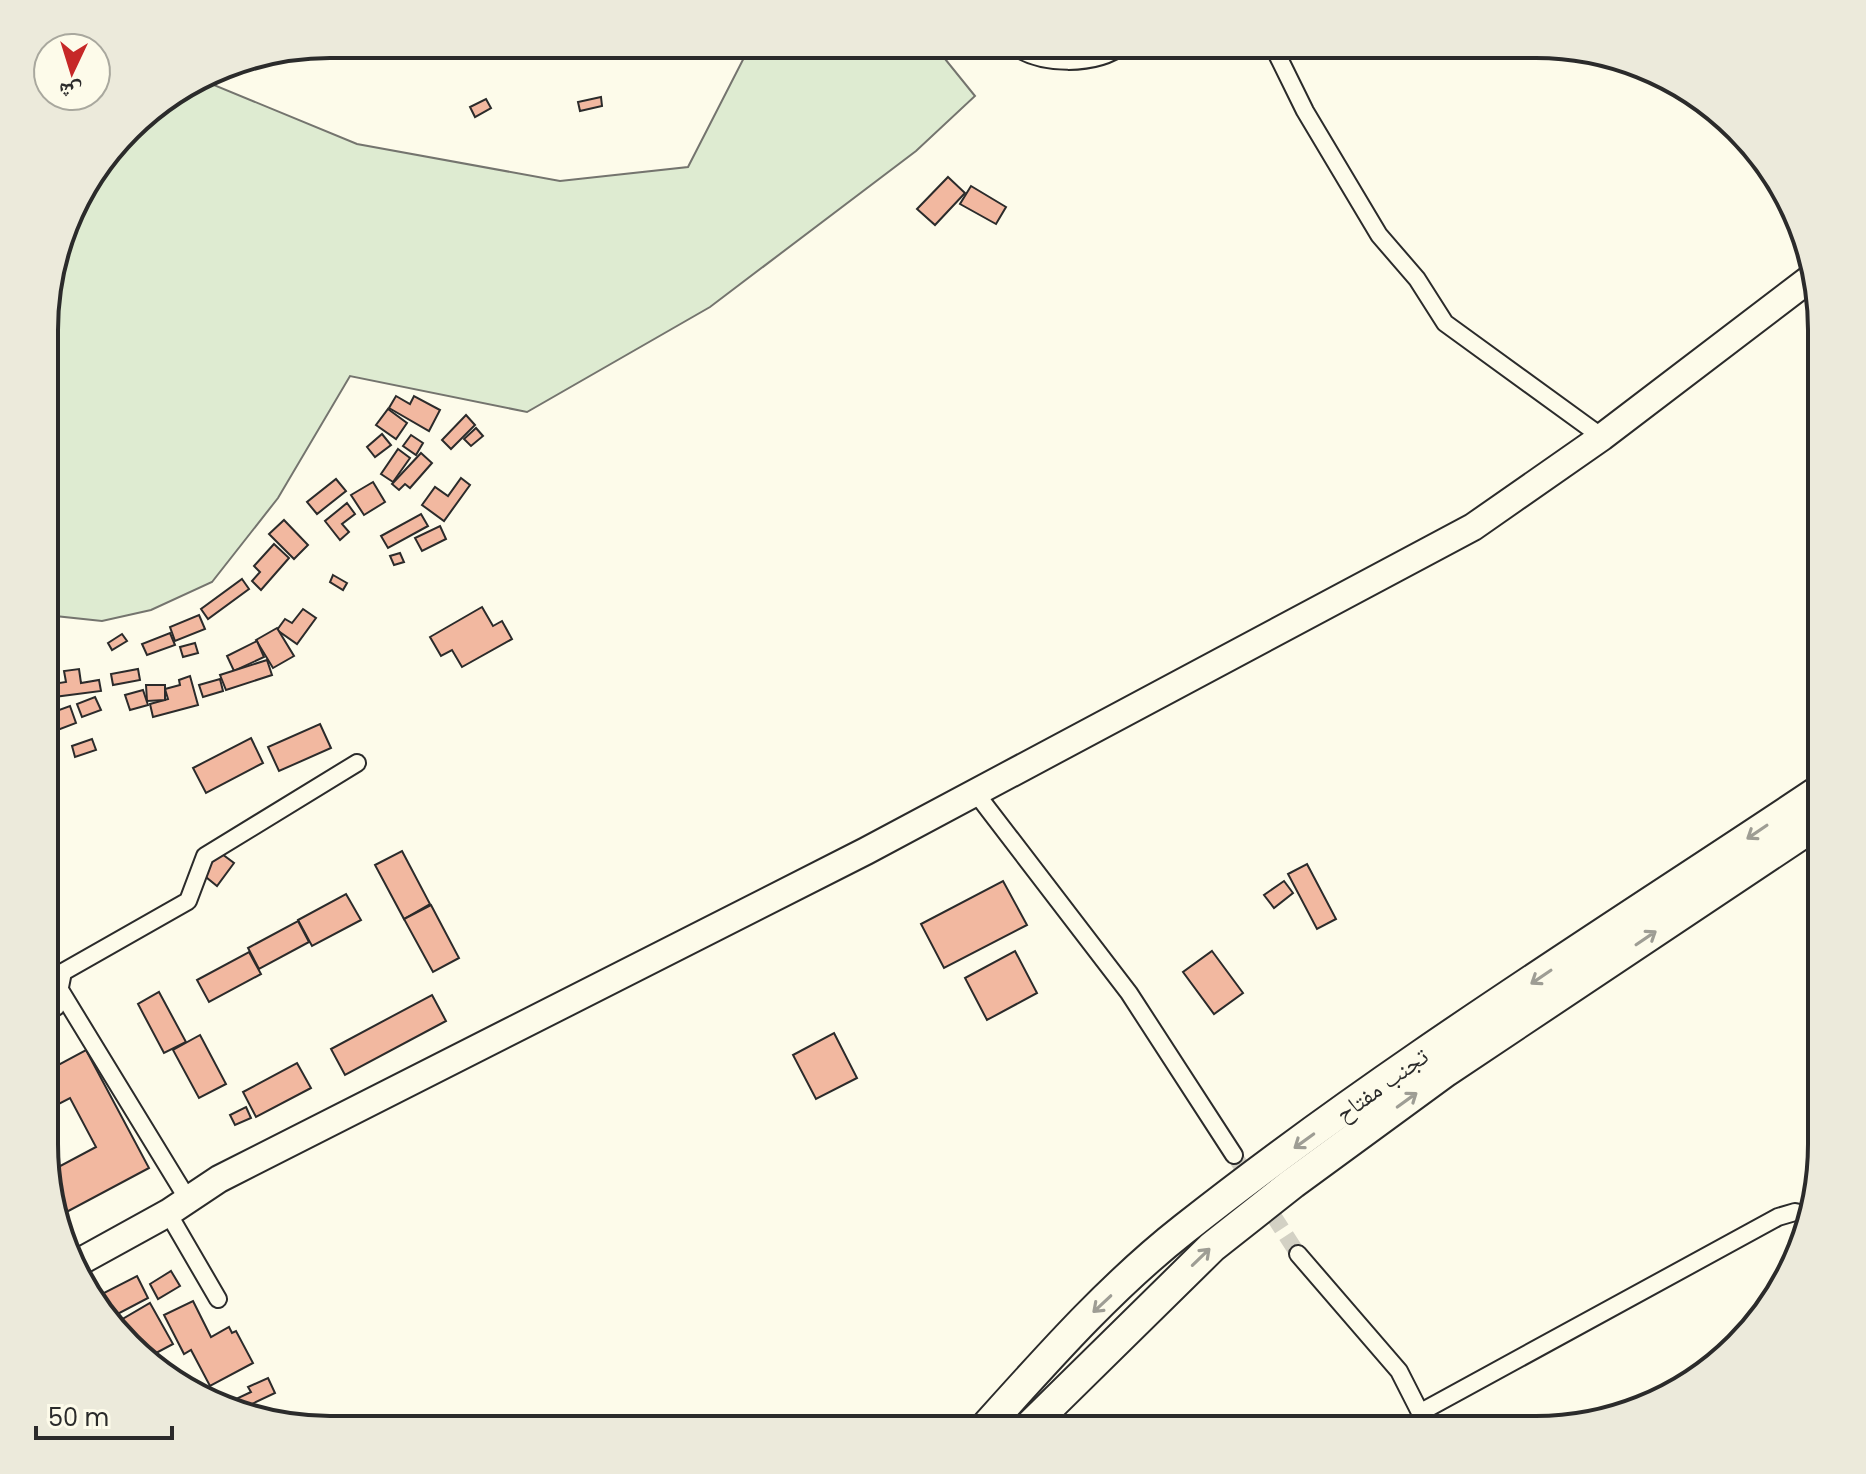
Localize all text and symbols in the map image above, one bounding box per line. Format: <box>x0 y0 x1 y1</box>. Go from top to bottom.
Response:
north arrow <box>32 32 112 112</box>
text: ش <box>58 75 83 108</box>
one-way arrow <box>1746 824 1768 840</box>
one-way arrow <box>1634 930 1656 946</box>
one-way arrow <box>1530 968 1552 985</box>
street label: تجنب مفتاح <box>1329 1040 1435 1130</box>
one-way arrow <box>1396 1091 1418 1108</box>
one-way arrow <box>1294 1133 1316 1149</box>
one-way arrow <box>1191 1248 1211 1267</box>
one-way arrow <box>1092 1294 1112 1313</box>
scale bar <box>36 1390 172 1440</box>
text: 50 m <box>48 1401 109 1434</box>

